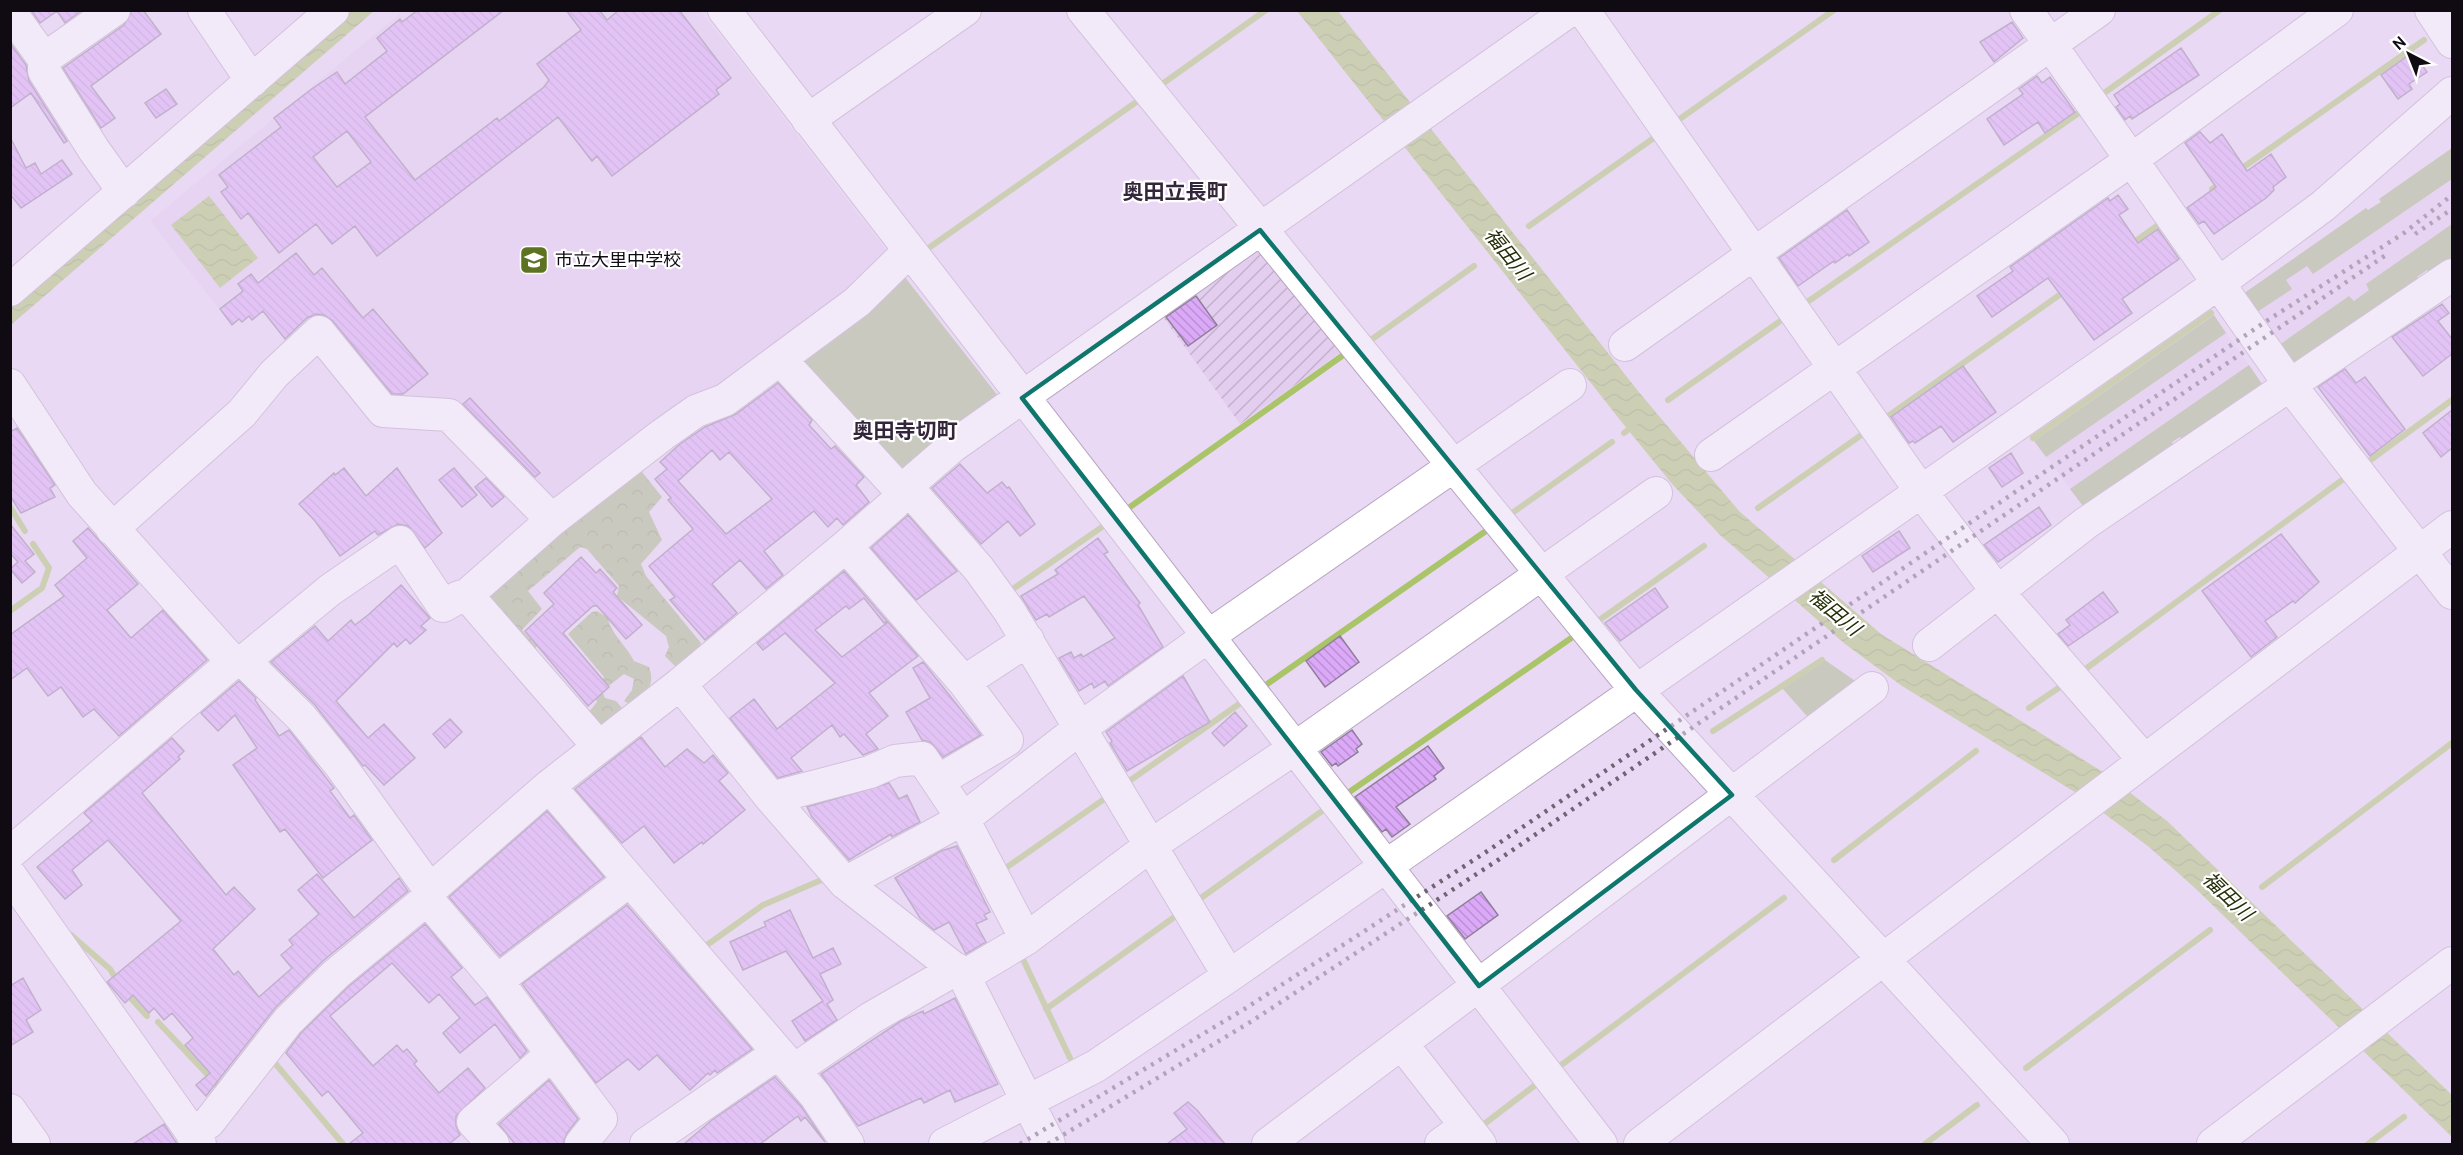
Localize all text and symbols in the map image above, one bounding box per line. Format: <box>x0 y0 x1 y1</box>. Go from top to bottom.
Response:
north arrow <box>2379 24 2439 84</box>
text: N <box>2389 32 2410 54</box>
district label: 奥田立長町 <box>1123 179 1228 204</box>
water label: 福田川 <box>1480 223 1537 286</box>
school or university icon: 市立大里中学校 <box>518 244 550 276</box>
place label: 市立大里中学校 <box>555 249 681 271</box>
district label: 奥田寺切町 <box>853 418 958 443</box>
water label: 福田川 <box>1804 584 1867 642</box>
water label: 福田川 <box>2198 867 2259 927</box>

